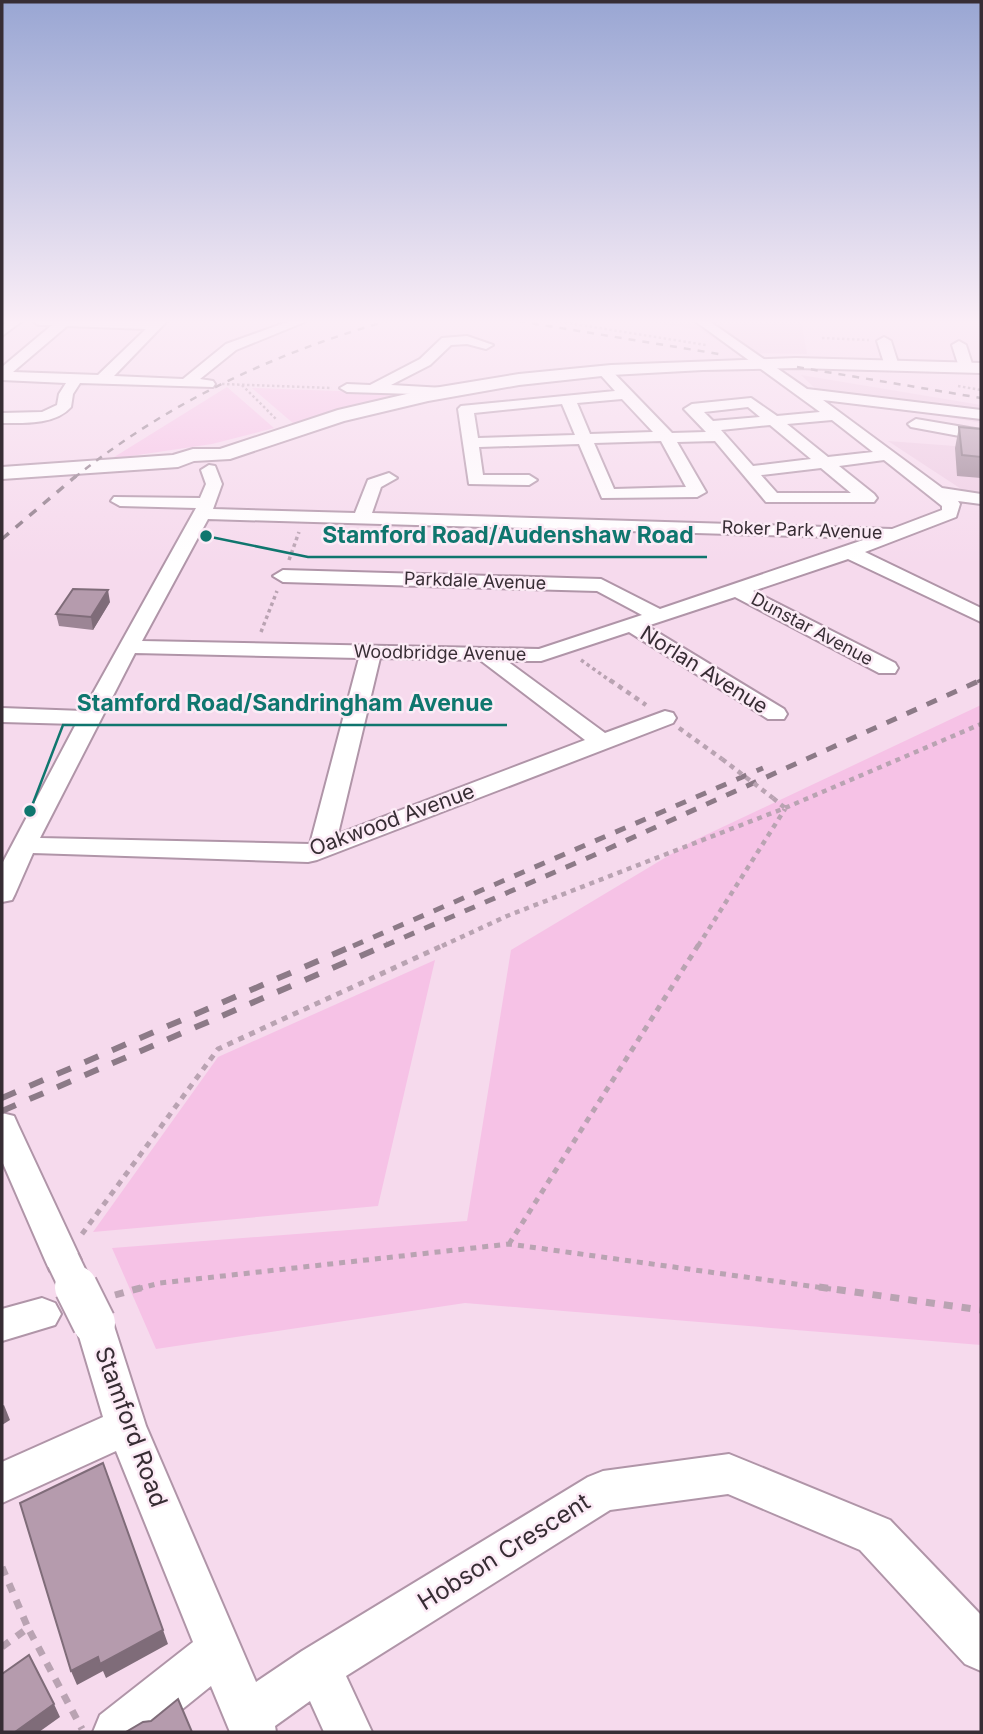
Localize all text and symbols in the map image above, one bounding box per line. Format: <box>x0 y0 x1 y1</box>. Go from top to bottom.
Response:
callout: Stamford Road/Audenshaw Road <box>308 513 707 557</box>
street label: Roker Park Avenue <box>721 516 883 543</box>
text: Stamford Road/Audenshaw Road <box>322 521 694 549</box>
street label: Parkdale Avenue <box>403 568 547 593</box>
street label: Dunstar Avenue <box>748 588 877 670</box>
street label: Norlan Avenue <box>636 620 773 719</box>
street label: Woodbridge Avenue <box>353 640 527 665</box>
callout: Stamford Road/Sandringham Avenue <box>63 681 507 725</box>
text: Stamford Road/Sandringham Avenue <box>77 689 493 717</box>
street label: Oakwood Avenue <box>306 778 478 861</box>
street label: Stamford Road <box>89 1343 174 1511</box>
street label: Hobson Crescent <box>412 1487 595 1616</box>

